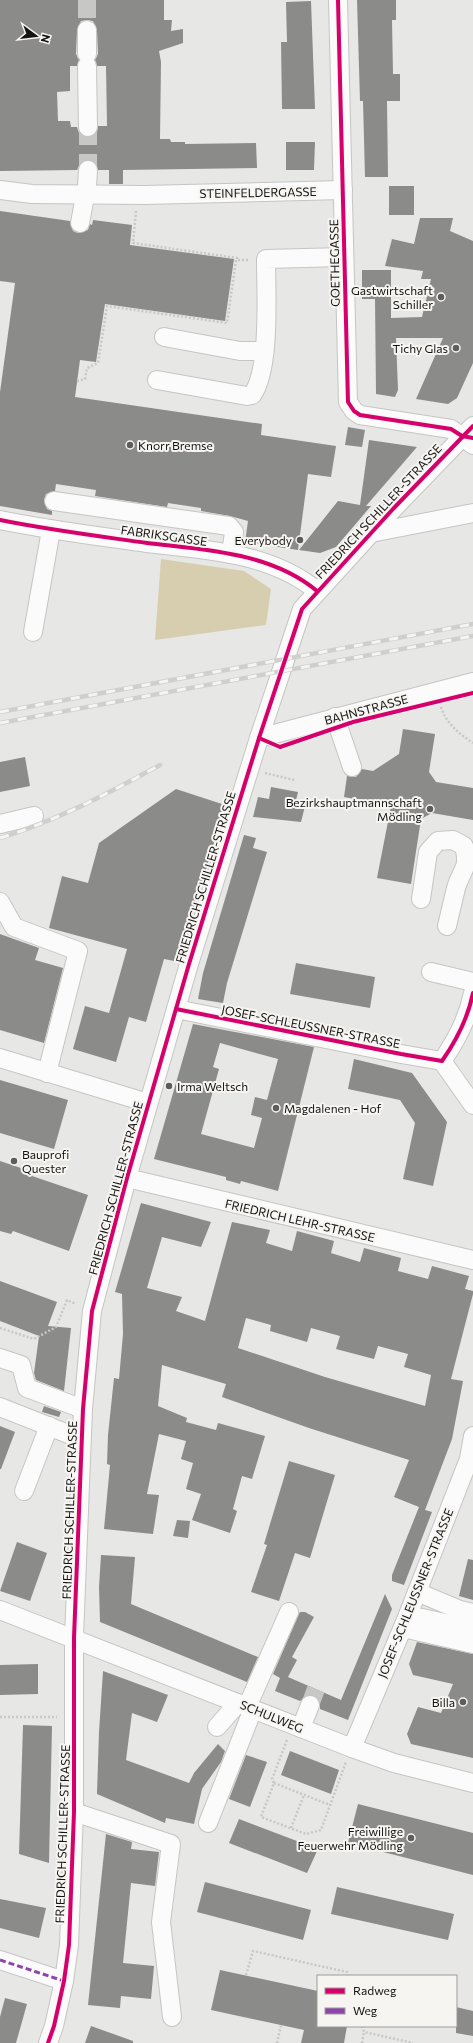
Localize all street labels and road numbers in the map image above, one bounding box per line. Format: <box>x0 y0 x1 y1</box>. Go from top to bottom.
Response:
street label: STEINFELDERGASSE <box>199 184 317 200</box>
street label: GOETHEGASSE <box>326 219 342 307</box>
street label: FRIEDRICH SCHILLER-STRASSE <box>312 441 444 581</box>
street label: FABRIKSGASSE <box>120 522 208 548</box>
street label: BAHNSTRASSE <box>323 691 409 727</box>
street label: FRIEDRICH SCHILLER-STRASSE <box>172 789 238 965</box>
street label: JOSEF-SCHLEUSSNER-STRASSE <box>220 1002 402 1051</box>
street label: FRIEDRICH SCHILLER-STRASSE <box>85 1100 145 1276</box>
street label: FRIEDRICH LEHR-STRASSE <box>224 1196 376 1244</box>
street label: FRIEDRICH SCHILLER-STRASSE <box>59 1420 79 1600</box>
street label: JOSEF-SCHLEUSSNER-STRASSE <box>374 1506 456 1680</box>
street label: SCHULWEG <box>238 1697 306 1735</box>
street label: FRIEDRICH SCHILLER-STRASSE <box>52 1744 72 1924</box>

